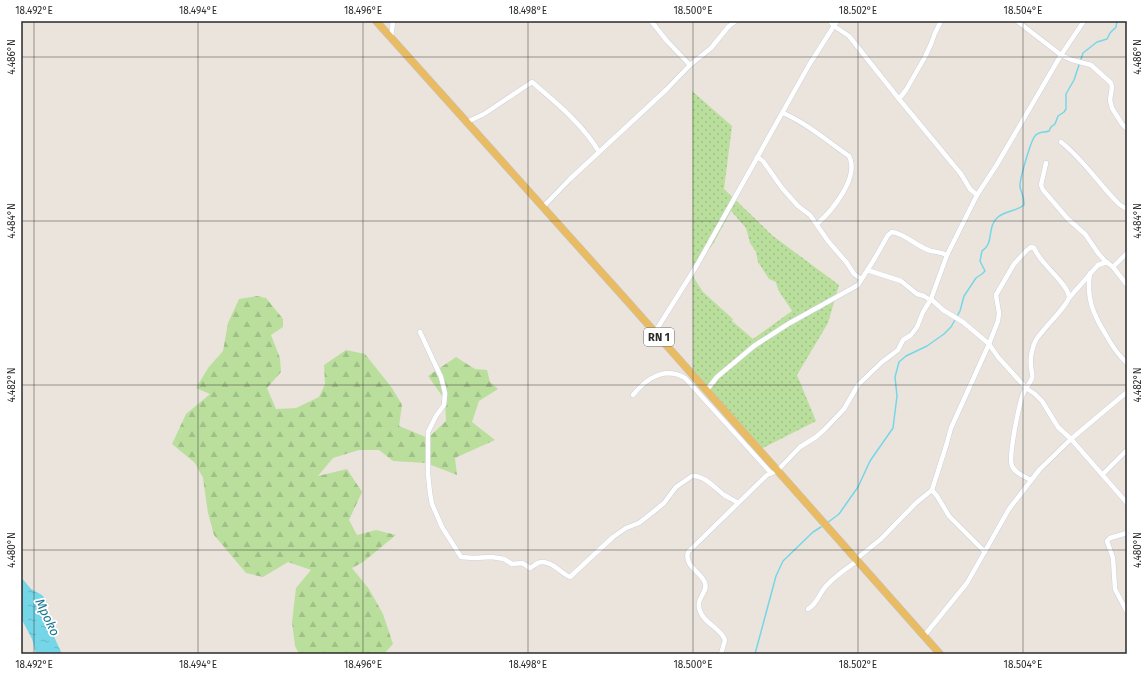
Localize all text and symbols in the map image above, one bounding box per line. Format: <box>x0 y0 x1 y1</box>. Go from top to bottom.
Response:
text: 18.492°E <box>15 5 53 17</box>
text: 18.494°E <box>179 5 217 17</box>
text: 18.496°E <box>344 5 382 17</box>
text: 18.498°E <box>509 5 547 17</box>
text: 18.500°E <box>673 5 713 17</box>
text: 18.502°E <box>839 5 877 17</box>
text: 18.504°E <box>1004 5 1042 17</box>
text: 4.486°N <box>6 39 18 75</box>
text: 4.486°N <box>1132 39 1144 75</box>
text: 4.484°N <box>6 203 18 239</box>
text: 4.484°N <box>1132 203 1144 239</box>
road number: RN 1 <box>644 328 674 346</box>
text: 4.482°N <box>6 367 18 403</box>
text: 4.482°N <box>1132 367 1144 403</box>
text: 4.480°N <box>6 532 18 568</box>
text: 4.480°N <box>1132 532 1144 568</box>
water label: Mpoko <box>32 596 63 638</box>
text: 18.492°E <box>15 659 53 671</box>
text: 18.494°E <box>179 659 217 671</box>
text: 18.496°E <box>344 659 382 671</box>
text: 18.498°E <box>509 659 547 671</box>
text: 18.500°E <box>673 659 713 671</box>
text: 18.502°E <box>839 659 877 671</box>
text: 18.504°E <box>1004 659 1042 671</box>

